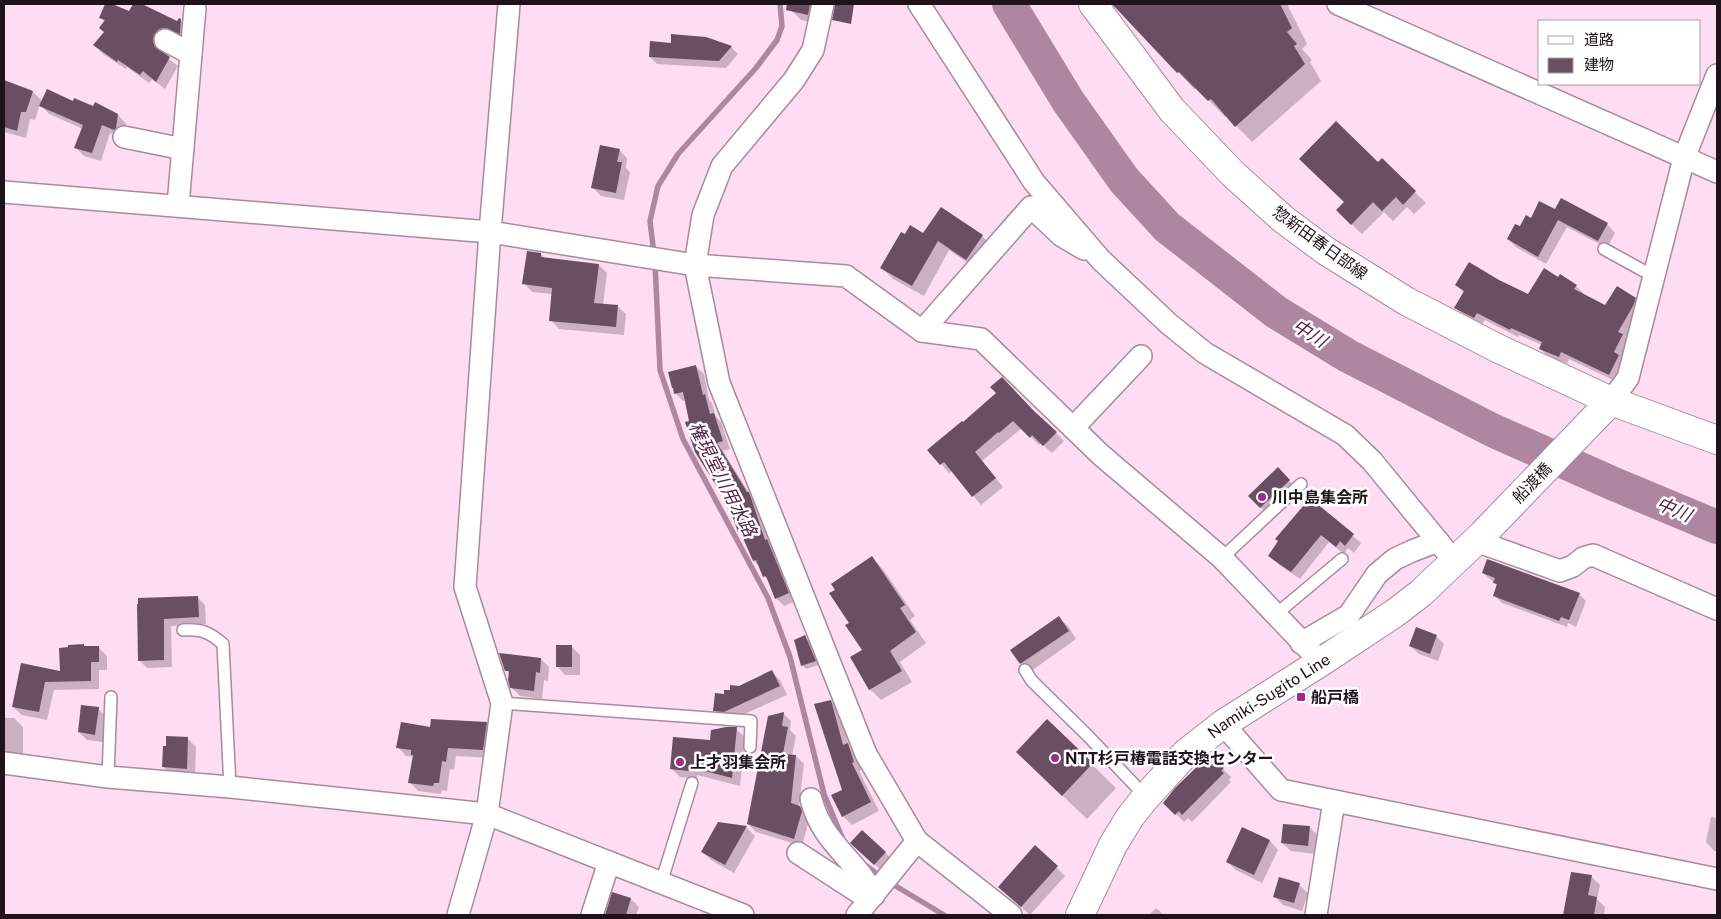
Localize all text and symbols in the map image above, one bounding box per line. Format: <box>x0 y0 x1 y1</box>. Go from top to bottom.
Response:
legend <box>1538 20 1701 85</box>
text: 道路 <box>1584 31 1614 48</box>
text: 建物 <box>1584 56 1614 73</box>
street label: 惣新田春日部線 <box>1269 202 1371 284</box>
water label: 中川 <box>1289 315 1333 353</box>
water label: 権現堂川用水路 <box>685 418 762 542</box>
street label: 船渡橋 <box>1508 459 1556 507</box>
place label: 川中島集会所 <box>1272 488 1368 507</box>
marker: 川中島集会所 <box>1256 491 1268 503</box>
water label: 中川 <box>1653 492 1697 526</box>
street label: Namiki-Sugito Line <box>1204 649 1334 742</box>
place label: 船戸橋 <box>1311 688 1359 707</box>
marker: 船戸橋 <box>1295 691 1307 703</box>
place label: NTT杉戸椿電話交換センター <box>1065 749 1274 768</box>
marker: NTT杉戸椿電話交換センター <box>1049 752 1061 764</box>
place label: 上才羽集会所 <box>690 753 786 772</box>
marker: 上才羽集会所 <box>674 756 686 768</box>

